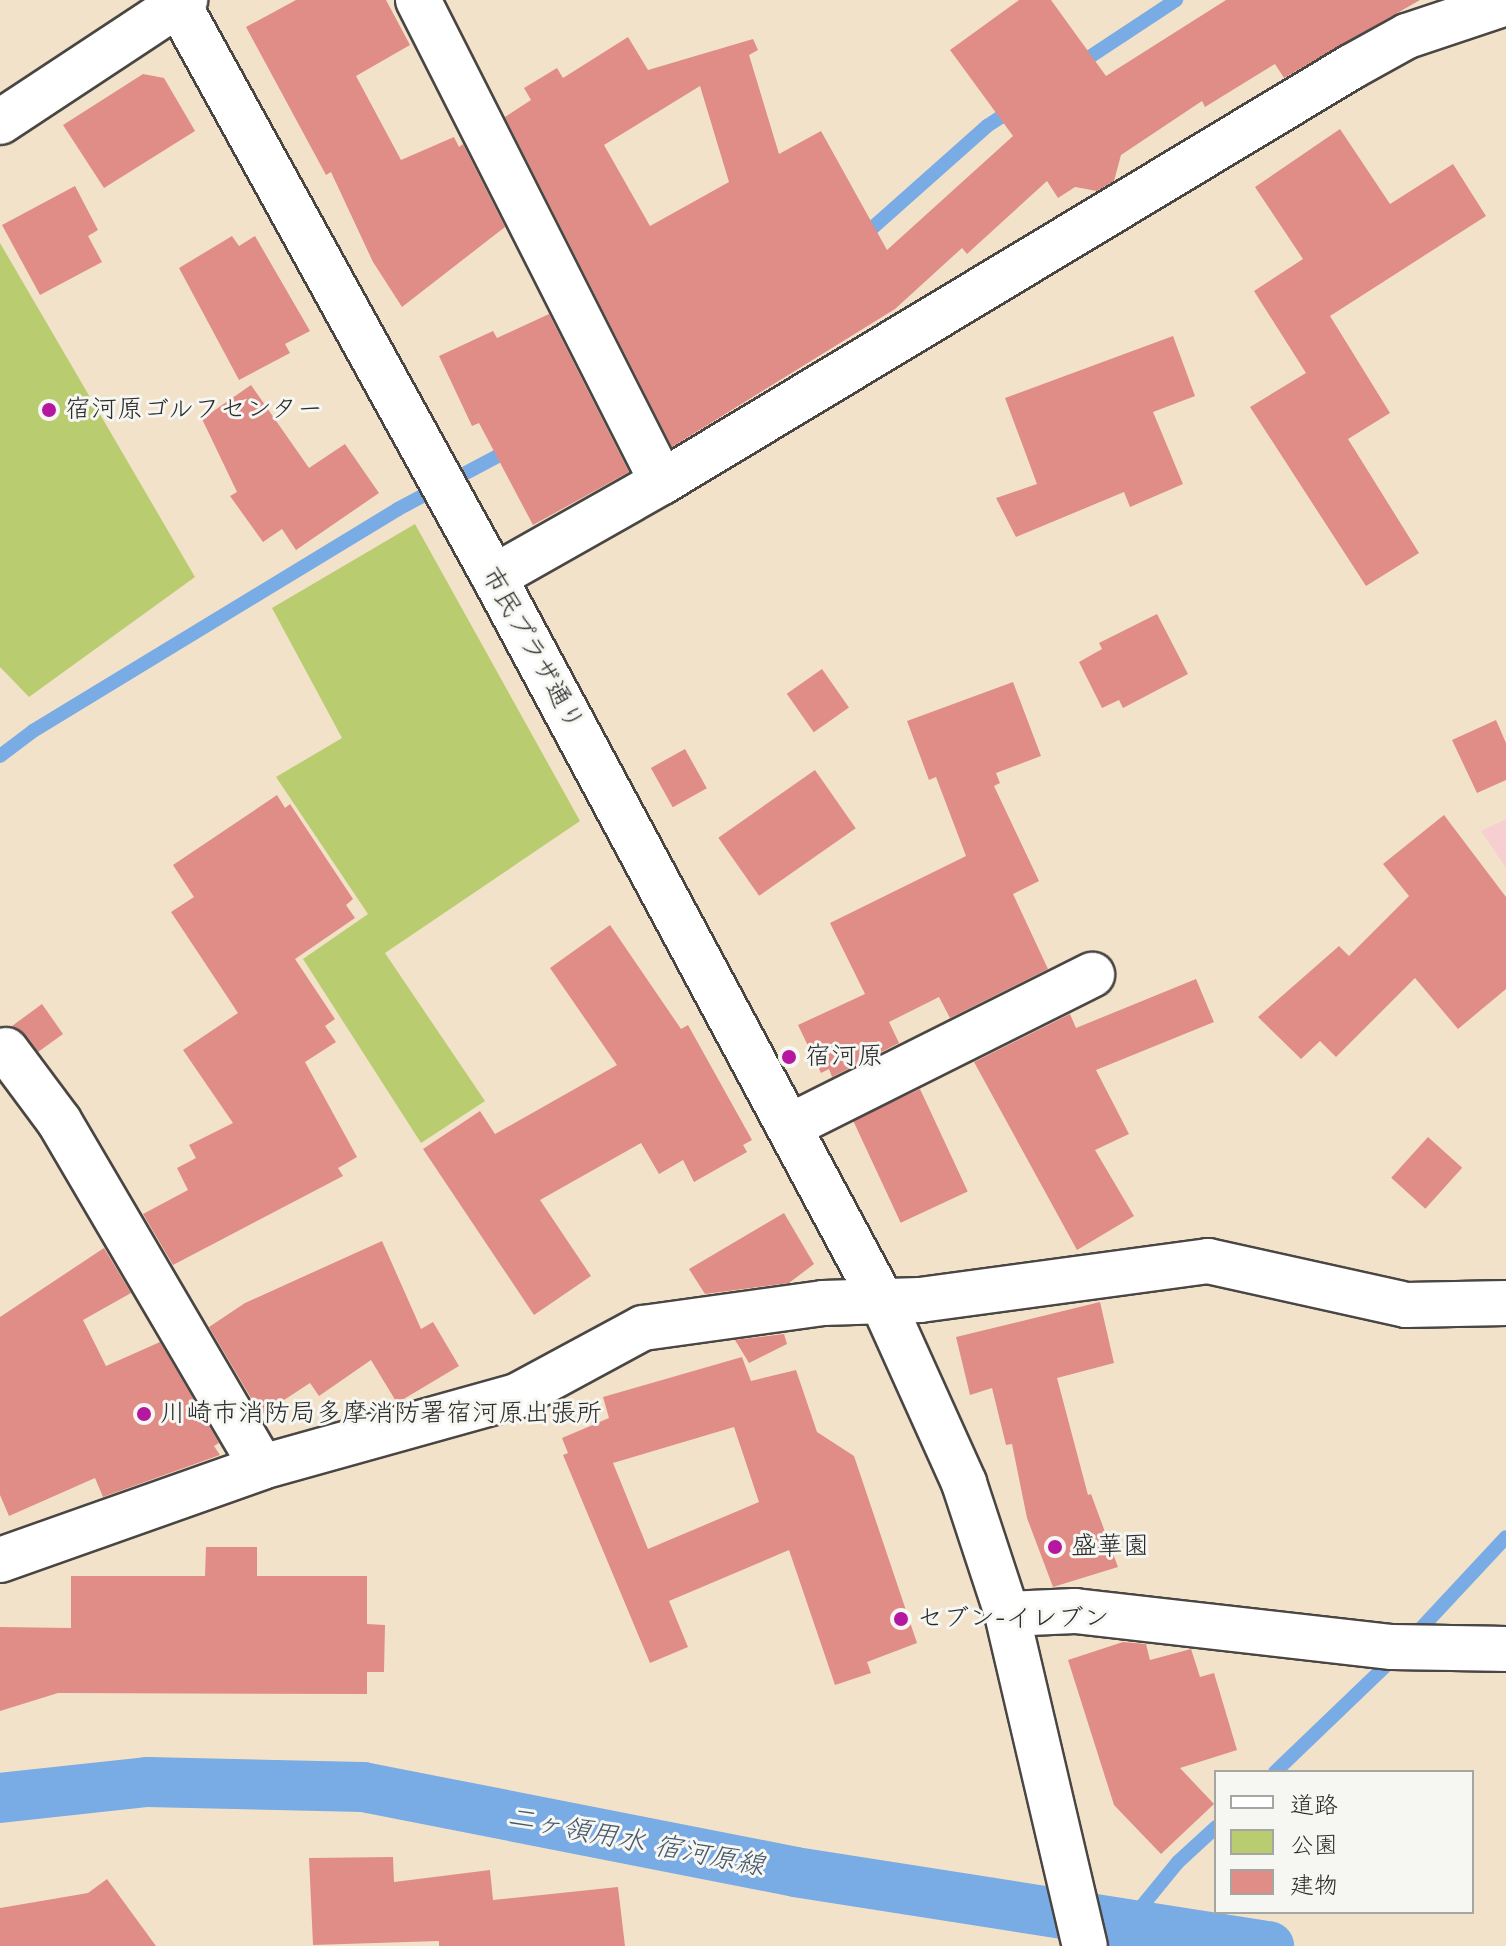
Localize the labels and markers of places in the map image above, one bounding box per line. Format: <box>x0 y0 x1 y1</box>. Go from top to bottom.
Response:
place label: 宿河原ゴルフセンター <box>65 394 325 426</box>
marker: 宿河原ゴルフセンター <box>40 401 58 419</box>
place label: 宿河原 <box>805 1041 883 1073</box>
marker: 宿河原 <box>780 1048 798 1066</box>
place label: 川崎市消防局多摩消防署宿河原出張所 <box>160 1398 602 1430</box>
marker: 川崎市消防局多摩消防署宿河原出張所 <box>135 1405 153 1423</box>
place label: 盛華園 <box>1071 1531 1149 1563</box>
marker: 盛華園 <box>1046 1538 1064 1556</box>
place label: セブン-イレブン <box>917 1603 1109 1635</box>
marker: セブン-イレブン <box>892 1610 910 1628</box>

